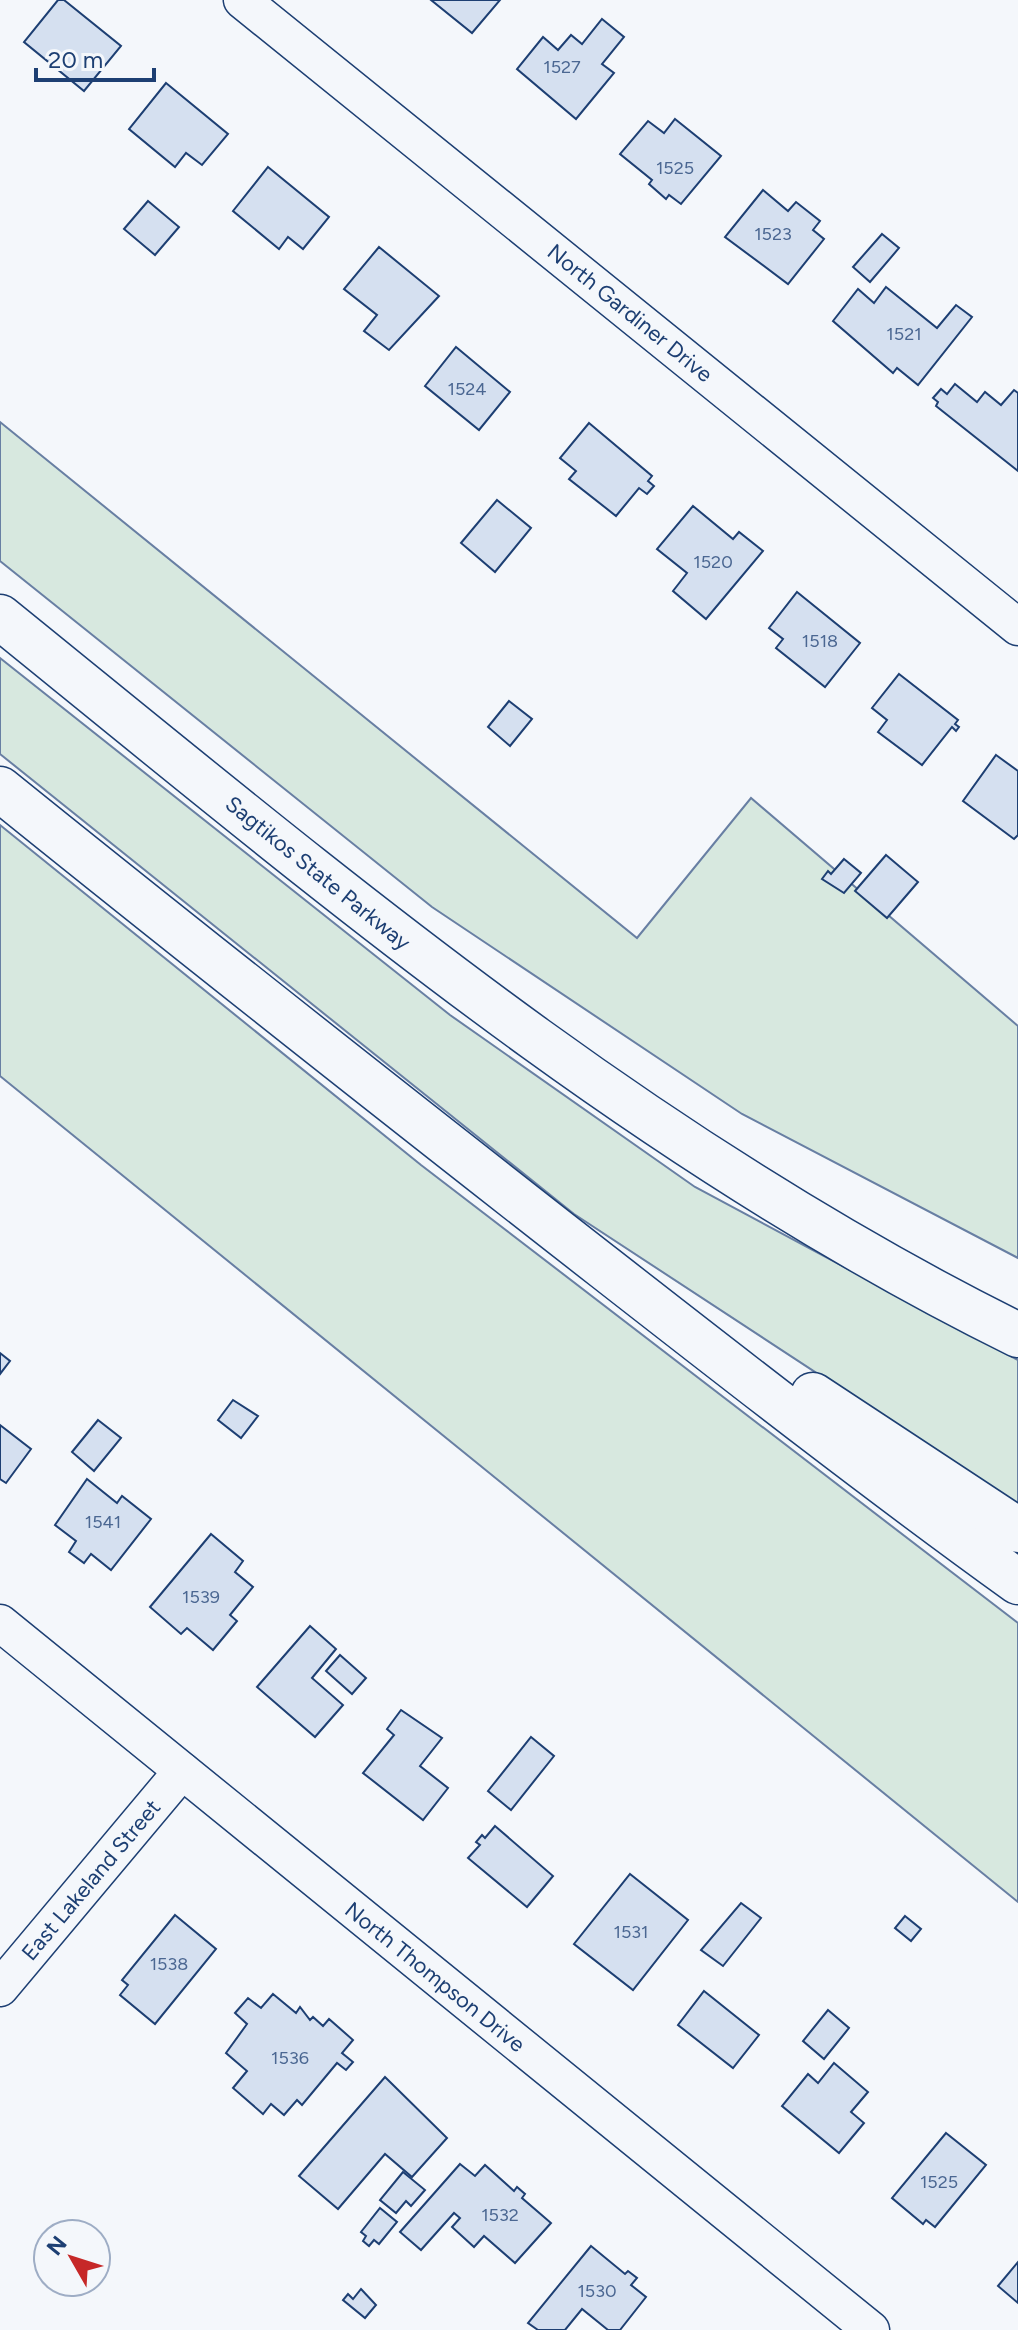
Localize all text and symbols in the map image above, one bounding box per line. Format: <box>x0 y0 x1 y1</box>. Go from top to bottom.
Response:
scale bar <box>36 32 154 82</box>
text: 20 m <box>48 45 103 74</box>
house number: 1527 <box>543 56 581 78</box>
house number: 1525 <box>656 157 694 179</box>
house number: 1523 <box>754 223 792 245</box>
street label: North Gardiner Drive <box>542 238 718 388</box>
house number: 1521 <box>886 323 922 345</box>
house number: 1524 <box>447 378 487 400</box>
house number: 1520 <box>693 551 733 573</box>
house number: 1518 <box>802 630 838 652</box>
street label: Sagtikos State Parkway <box>220 790 416 956</box>
house number: 1541 <box>85 1511 121 1533</box>
house number: 1539 <box>182 1586 220 1608</box>
street label: East Lakeland Street <box>16 1794 166 1966</box>
street label: North Thompson Drive <box>340 1896 530 2058</box>
house number: 1531 <box>613 1921 649 1943</box>
house number: 1538 <box>150 1953 188 1975</box>
house number: 1536 <box>271 2047 309 2069</box>
house number: 1525 <box>920 2171 958 2193</box>
house number: 1532 <box>481 2204 519 2226</box>
north arrow <box>32 2218 112 2298</box>
text: N <box>41 2231 73 2261</box>
house number: 1530 <box>577 2280 617 2302</box>

